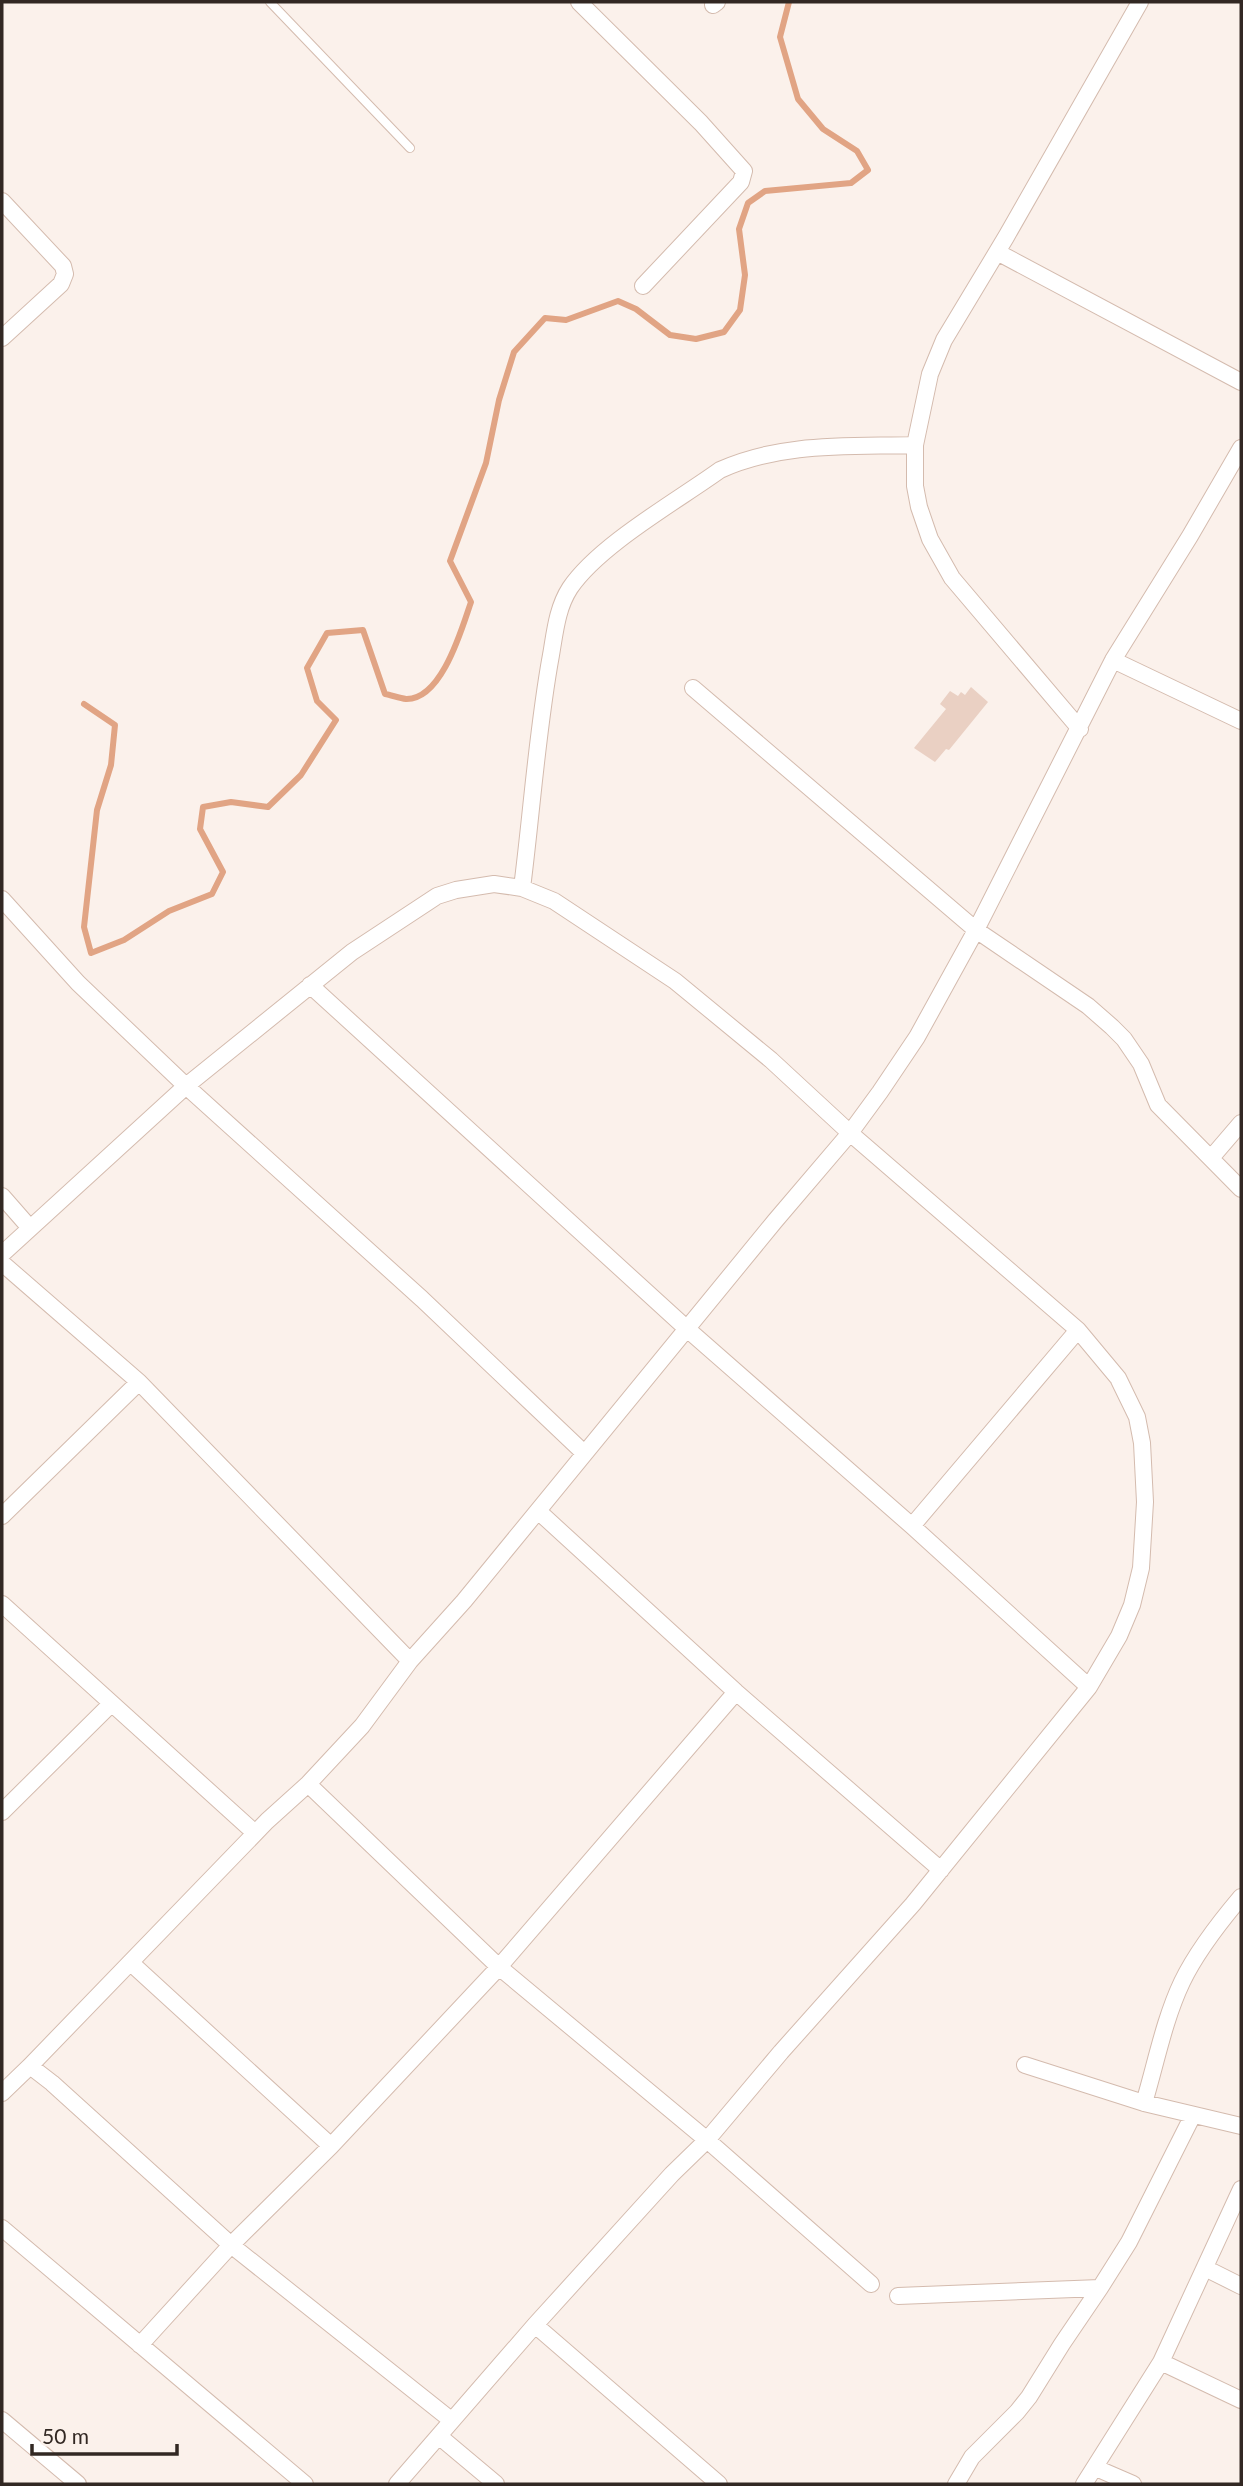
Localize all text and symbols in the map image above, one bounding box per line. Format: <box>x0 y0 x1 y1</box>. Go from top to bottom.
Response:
scale bar <box>32 2412 177 2456</box>
text: 50 m <box>42 2423 89 2448</box>

